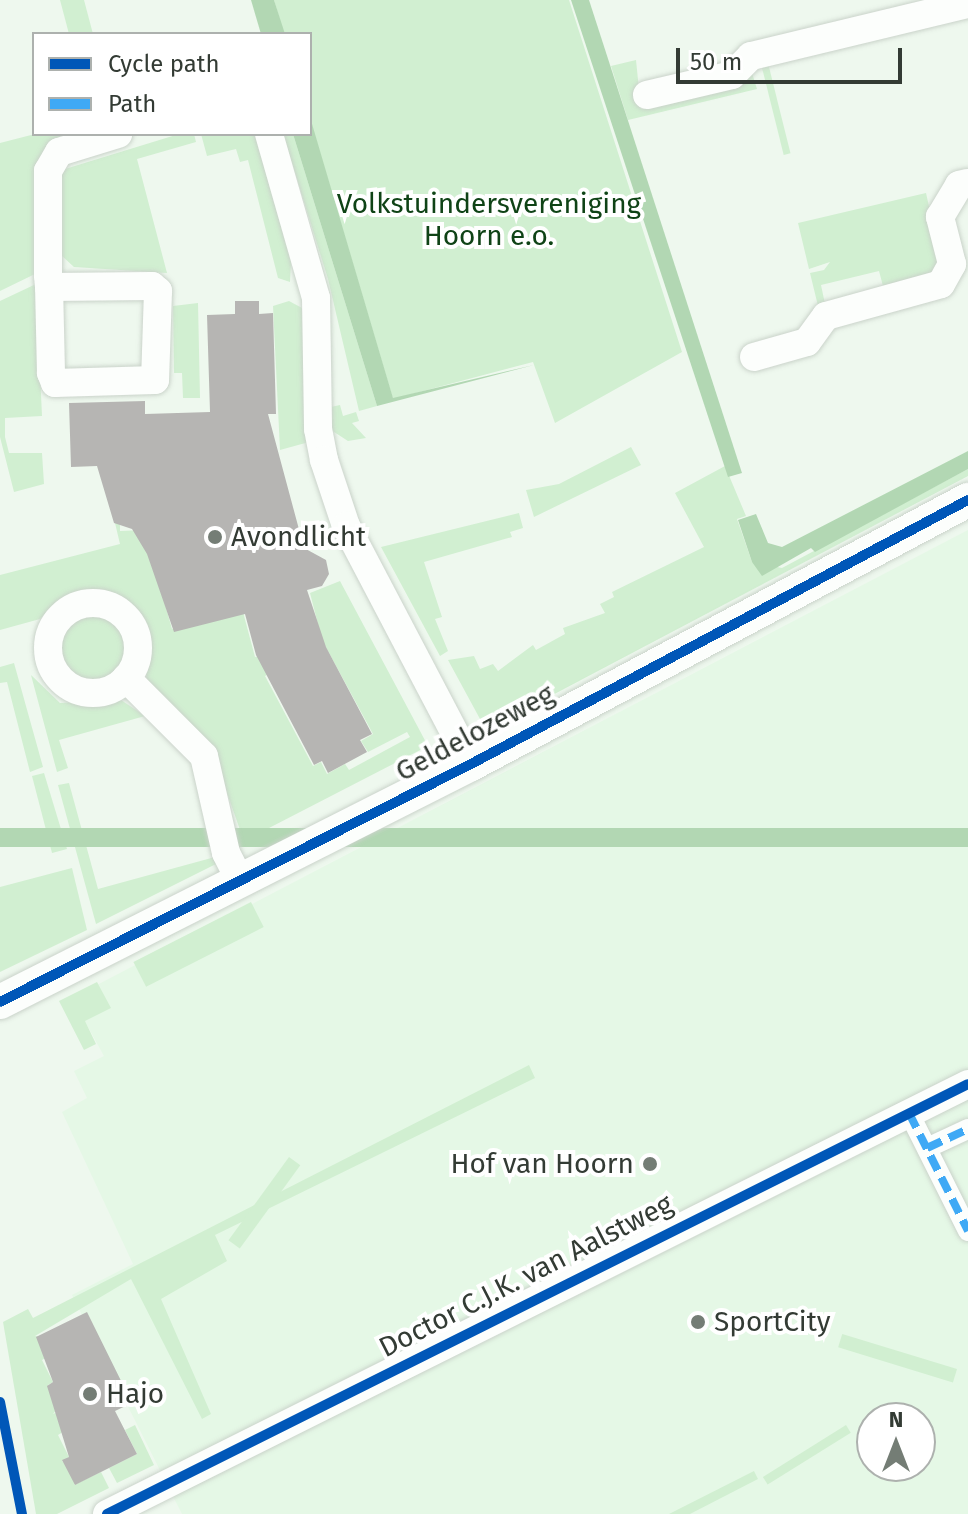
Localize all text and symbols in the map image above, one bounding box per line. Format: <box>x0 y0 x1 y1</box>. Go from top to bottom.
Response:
legend <box>32 32 312 136</box>
scale bar <box>680 32 906 82</box>
text: 50 m <box>690 48 742 76</box>
text: Cycle path <box>108 50 220 78</box>
text: Path <box>108 90 156 118</box>
park label: Volkstuindersvereniging Hoorn e.o. <box>337 187 641 253</box>
place label: Avondlicht <box>231 520 366 554</box>
marker: Avondlicht <box>206 528 224 546</box>
street label: Geldelozeweg <box>390 677 560 789</box>
place label: Hof van Hoorn <box>450 1147 634 1181</box>
marker: Hof van Hoorn <box>641 1155 659 1173</box>
street label: Doctor C.J.K. van Aalstweg <box>374 1187 678 1365</box>
place label: SportCity <box>714 1305 830 1339</box>
marker: SportCity <box>689 1313 707 1331</box>
place label: Hajo <box>106 1377 164 1411</box>
marker: Hajo <box>81 1385 99 1403</box>
north arrow <box>856 1402 936 1482</box>
text: N <box>889 1406 903 1433</box>

